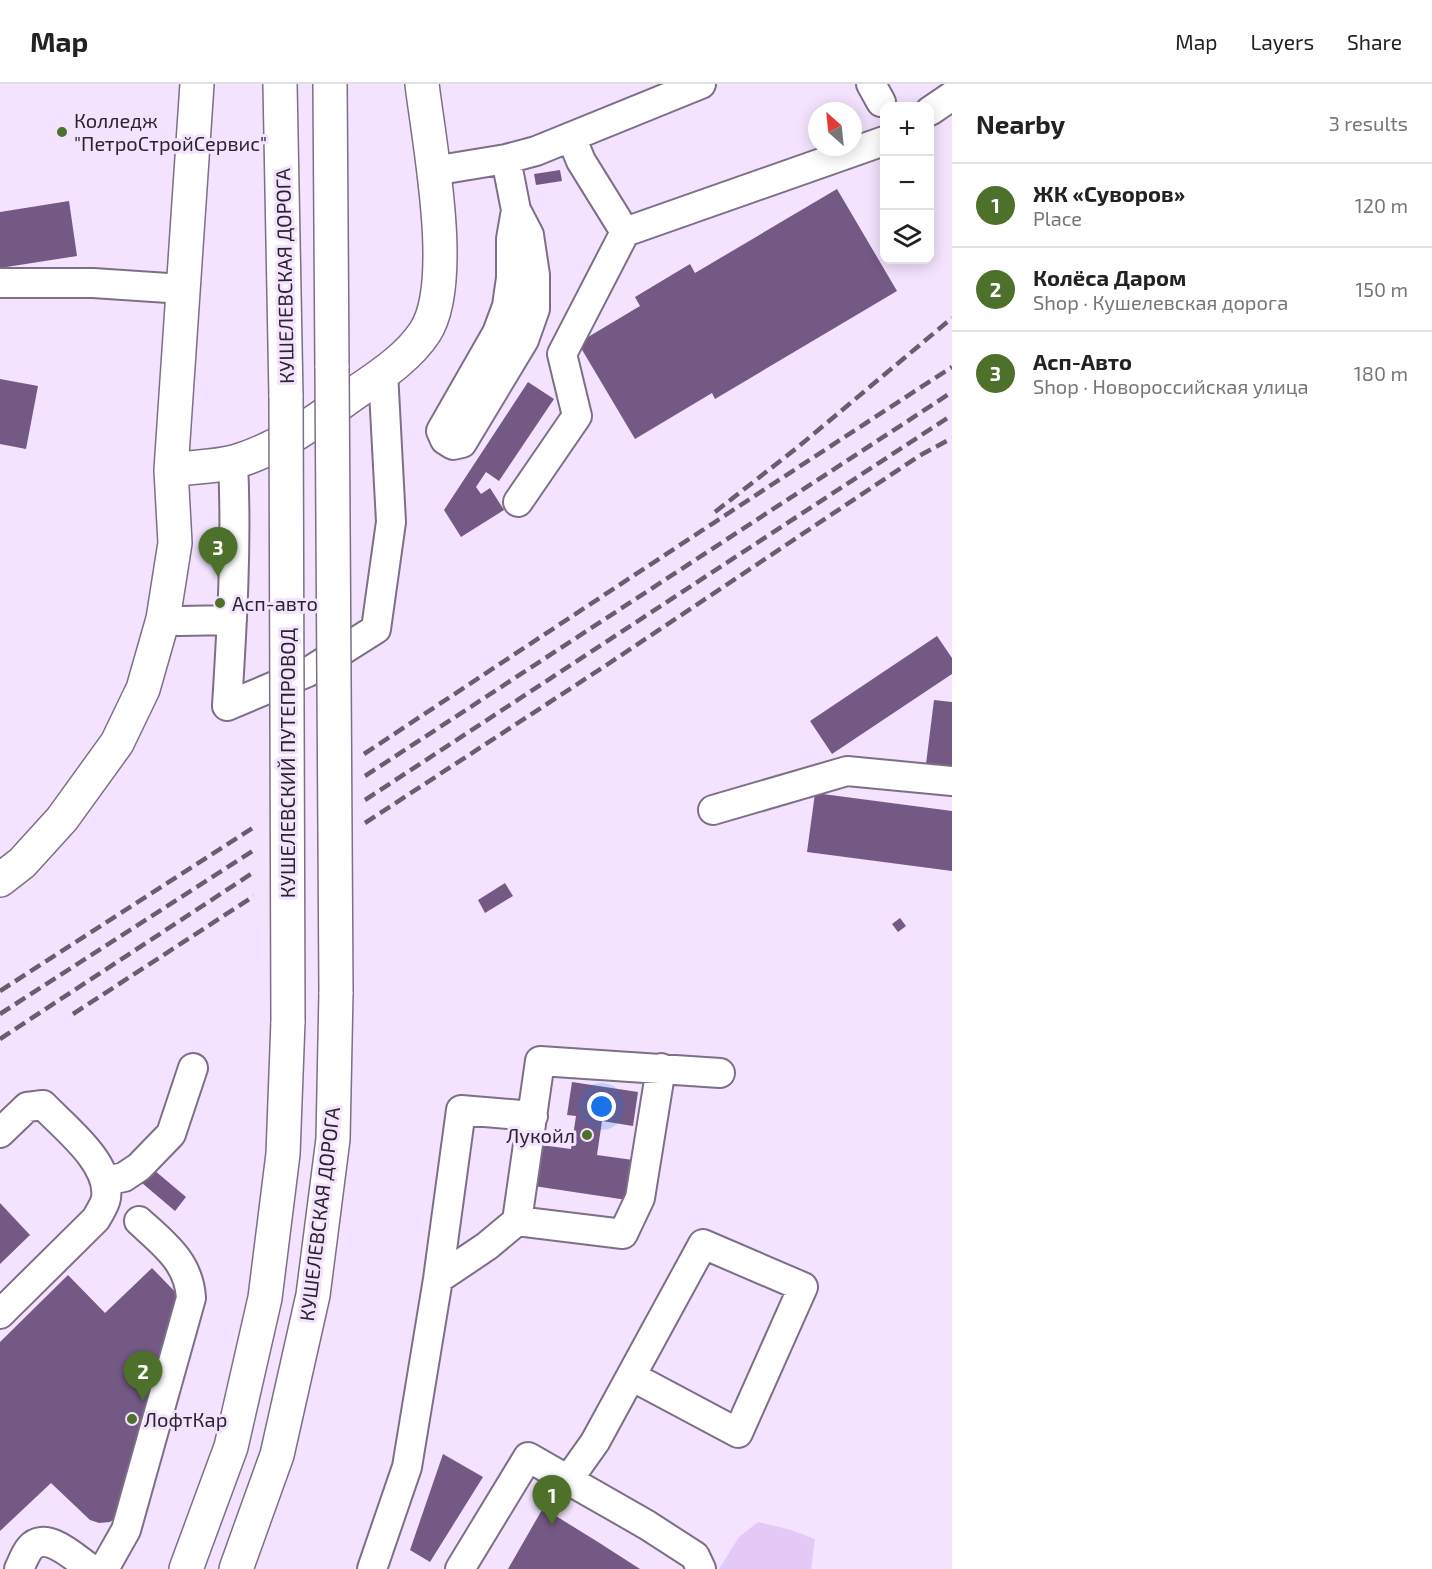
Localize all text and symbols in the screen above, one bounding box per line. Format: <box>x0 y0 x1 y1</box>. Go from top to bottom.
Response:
text: Map <box>30 24 88 58</box>
text: Map <box>1175 29 1217 54</box>
text: Layers <box>1250 29 1314 54</box>
text: Share <box>1347 29 1402 54</box>
north arrow <box>808 102 862 156</box>
map controls <box>880 102 934 264</box>
button: + <box>880 102 934 156</box>
place label: Колледж "ПетроСтройСервис" <box>74 108 267 155</box>
text: Nearby <box>976 108 1065 139</box>
text: 3 results <box>1329 111 1408 135</box>
marker: Колледж "ПетроСтройСервис" <box>55 125 69 139</box>
button: − <box>880 156 934 210</box>
street label: КУШЕЛЕВСКАЯ ДОРОГА <box>270 167 298 384</box>
text: ЖК «Суворов» <box>1033 180 1185 206</box>
text: 1 <box>991 193 1000 217</box>
text: 120 m <box>1355 193 1408 217</box>
text: Place <box>1033 206 1082 230</box>
button: layers <box>880 210 934 264</box>
text: Колёса Даром <box>1033 264 1186 290</box>
text: 2 <box>990 277 1001 301</box>
text: 150 m <box>1355 277 1408 301</box>
text: Shop · Кушелевская дорога <box>1033 290 1288 314</box>
text: Асп-Авто <box>1033 348 1132 374</box>
text: 3 <box>990 361 1001 385</box>
text: 180 m <box>1354 361 1408 385</box>
text: Shop · Новороссийская улица <box>1033 374 1309 398</box>
pin: 3 <box>198 528 238 577</box>
place label: Асп-авто <box>232 591 318 615</box>
marker: Асп-авто <box>213 596 227 610</box>
street label: КУШЕЛЕВСКИЙ ПУТЕПРОВОД <box>275 628 299 898</box>
your location <box>587 1092 616 1121</box>
street label: КУШЕЛЕВСКАЯ ДОРОГА <box>294 1105 344 1323</box>
place label: Лукойл <box>506 1123 575 1148</box>
marker: Лукойл <box>580 1128 594 1142</box>
pin: 2 <box>124 1352 162 1401</box>
place label: ЛофтКар <box>144 1407 227 1431</box>
marker: ЛофтКар <box>125 1412 139 1426</box>
pin: 1 <box>532 1476 572 1525</box>

